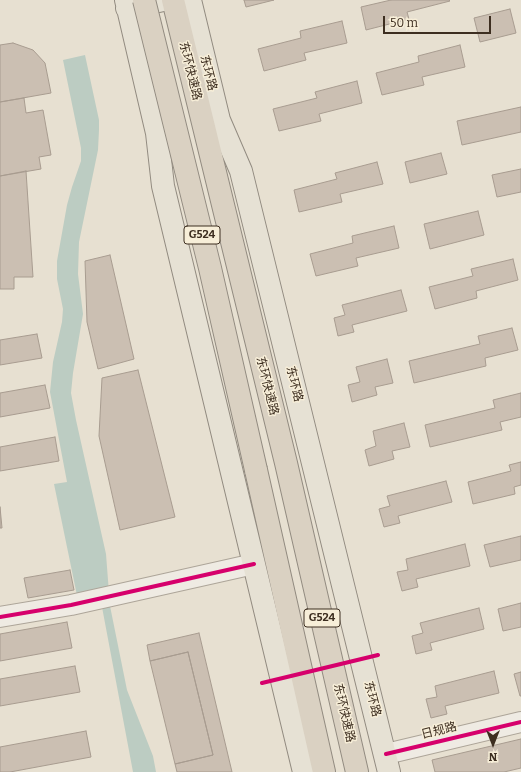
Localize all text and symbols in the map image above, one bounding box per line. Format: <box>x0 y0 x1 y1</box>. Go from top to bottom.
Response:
scale bar <box>385 8 493 34</box>
text: 50 m <box>390 16 418 30</box>
street label: 东环快速路 <box>176 40 204 102</box>
street label: 东环路 <box>197 54 219 92</box>
road number: G524 <box>184 226 220 244</box>
street label: 东环快速路 <box>253 355 281 417</box>
street label: 东环路 <box>283 365 305 403</box>
road number: G524 <box>304 609 340 627</box>
street label: 东环路 <box>361 680 383 718</box>
street label: 东环快速路 <box>330 682 358 744</box>
street label: 日规路 <box>420 720 458 742</box>
north arrow <box>473 724 513 764</box>
text: N <box>489 750 497 763</box>

